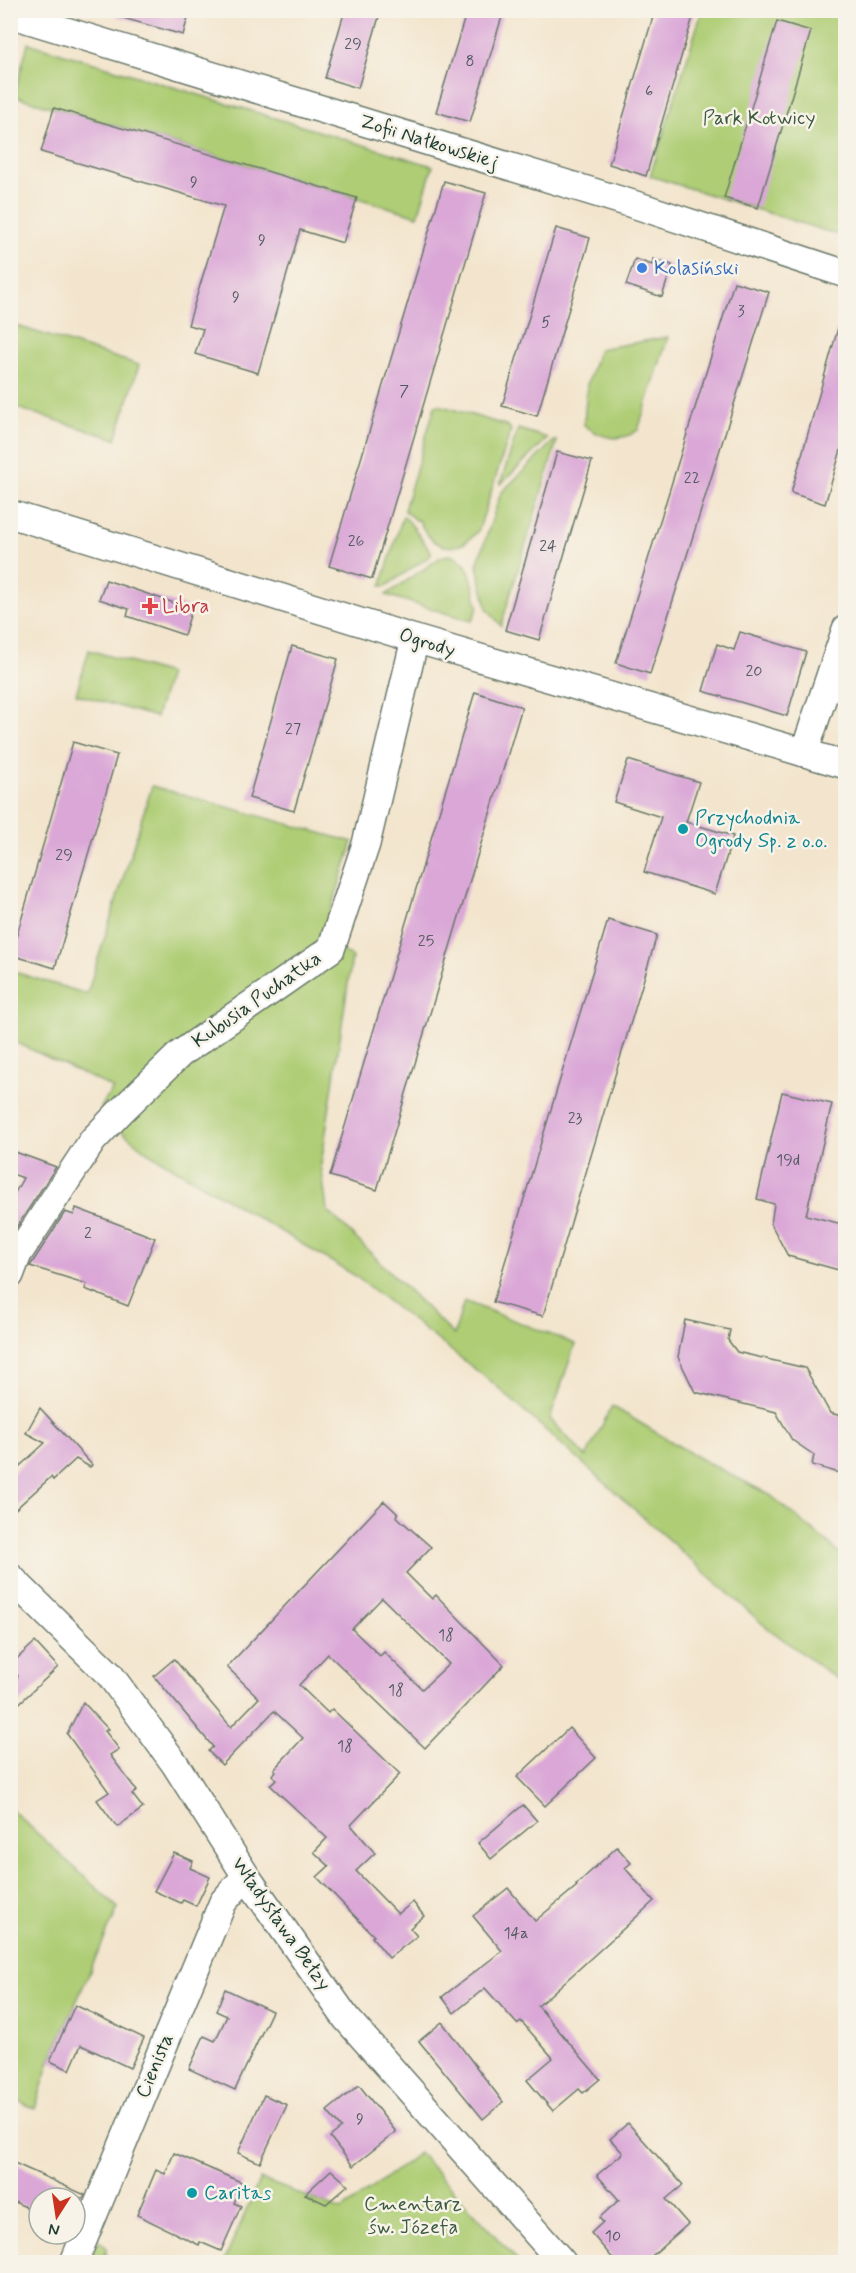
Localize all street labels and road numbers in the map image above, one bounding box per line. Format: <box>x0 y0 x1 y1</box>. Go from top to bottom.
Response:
street label: Zofii Nałkowskiej <box>356 108 502 176</box>
street label: Ogrody <box>396 622 458 664</box>
street label: Kubusia Puchatka <box>187 945 327 1055</box>
street label: Władysława Bełzy <box>225 1852 337 1996</box>
street label: Cienista <box>129 2030 181 2102</box>

